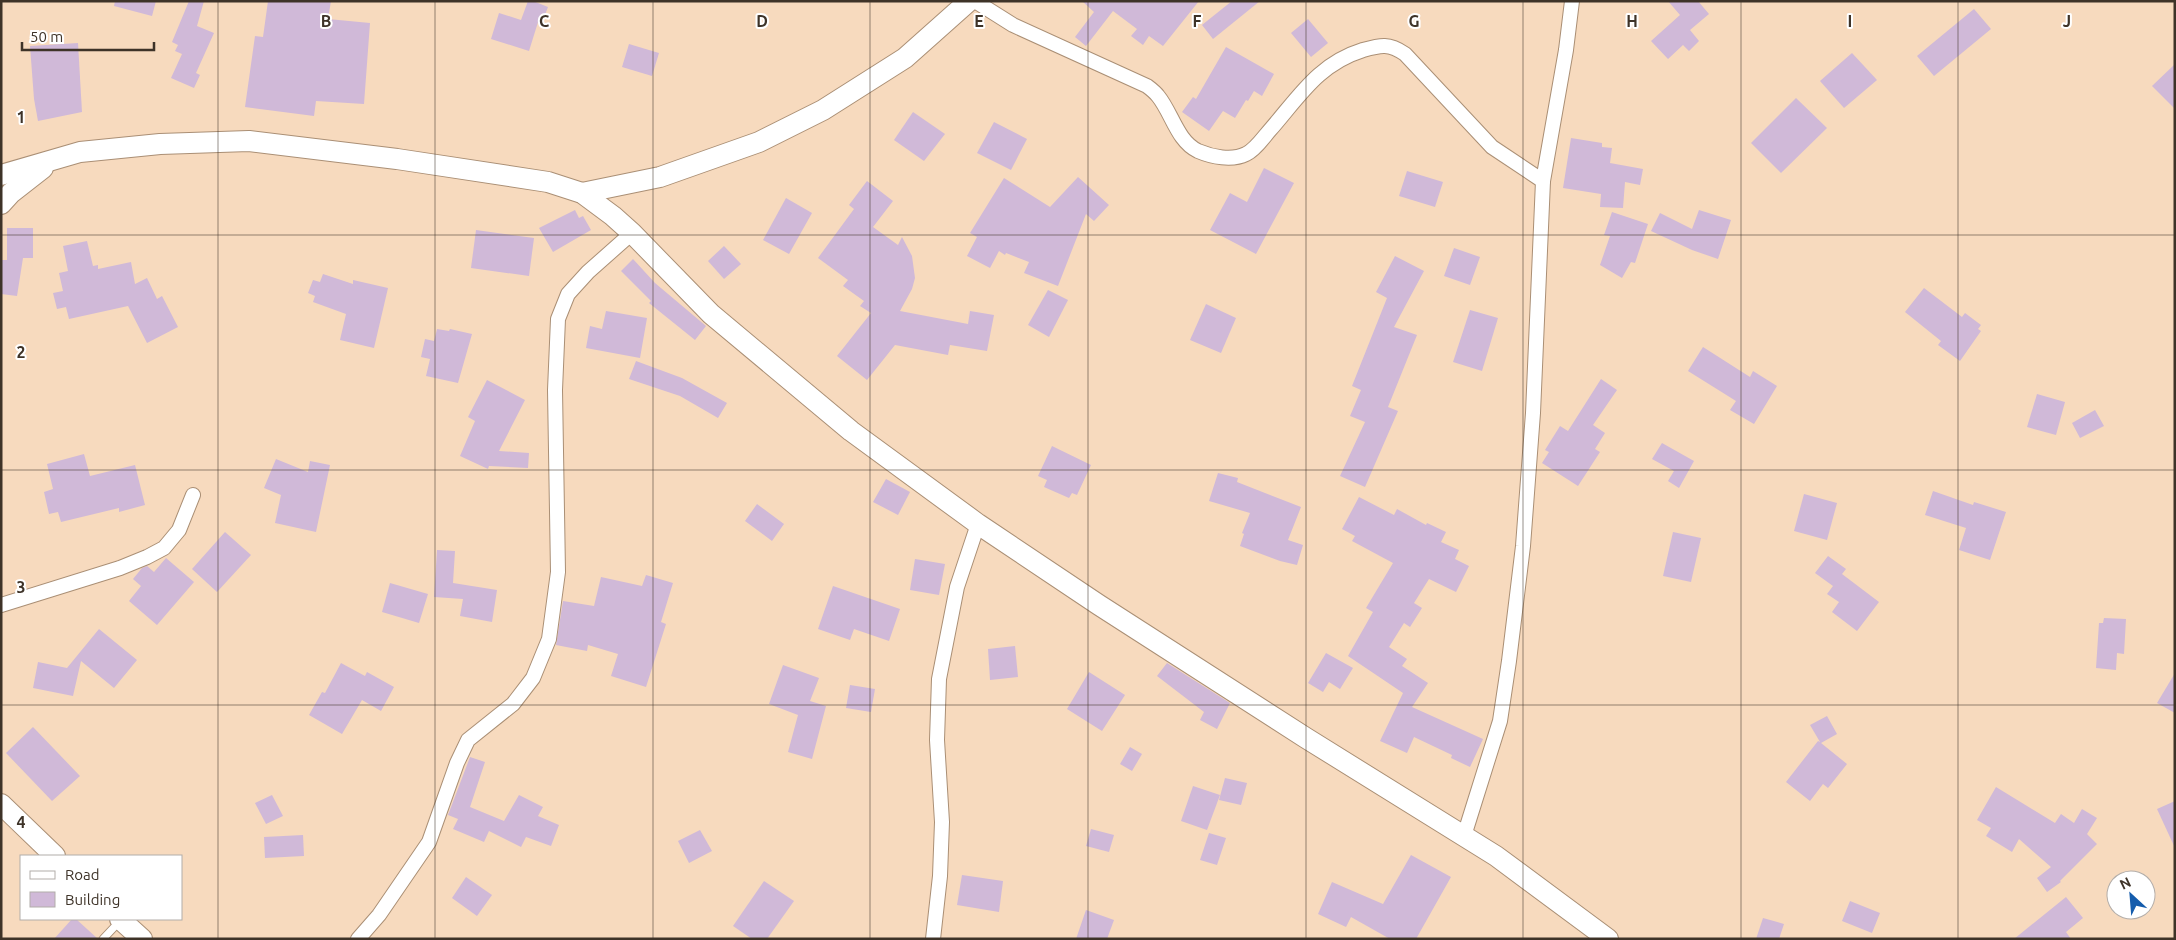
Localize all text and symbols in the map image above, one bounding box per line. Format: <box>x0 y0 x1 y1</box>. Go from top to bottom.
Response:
text: B <box>321 12 331 30</box>
text: C <box>539 12 549 30</box>
text: D <box>756 12 768 30</box>
text: E <box>974 12 984 30</box>
text: F <box>1193 12 1202 30</box>
text: G <box>1408 12 1420 30</box>
text: H <box>1626 12 1638 30</box>
text: I <box>1848 12 1852 30</box>
text: J <box>2063 12 2071 30</box>
scale bar <box>22 20 155 52</box>
text: 50 m <box>30 28 63 45</box>
text: 1 <box>16 108 26 126</box>
text: 2 <box>16 343 26 361</box>
text: 3 <box>16 578 26 596</box>
text: 4 <box>16 813 26 831</box>
legend <box>20 855 182 920</box>
text: Road <box>65 866 100 883</box>
north arrow <box>2106 870 2156 920</box>
text: N <box>2117 874 2134 893</box>
text: Building <box>65 891 120 908</box>

